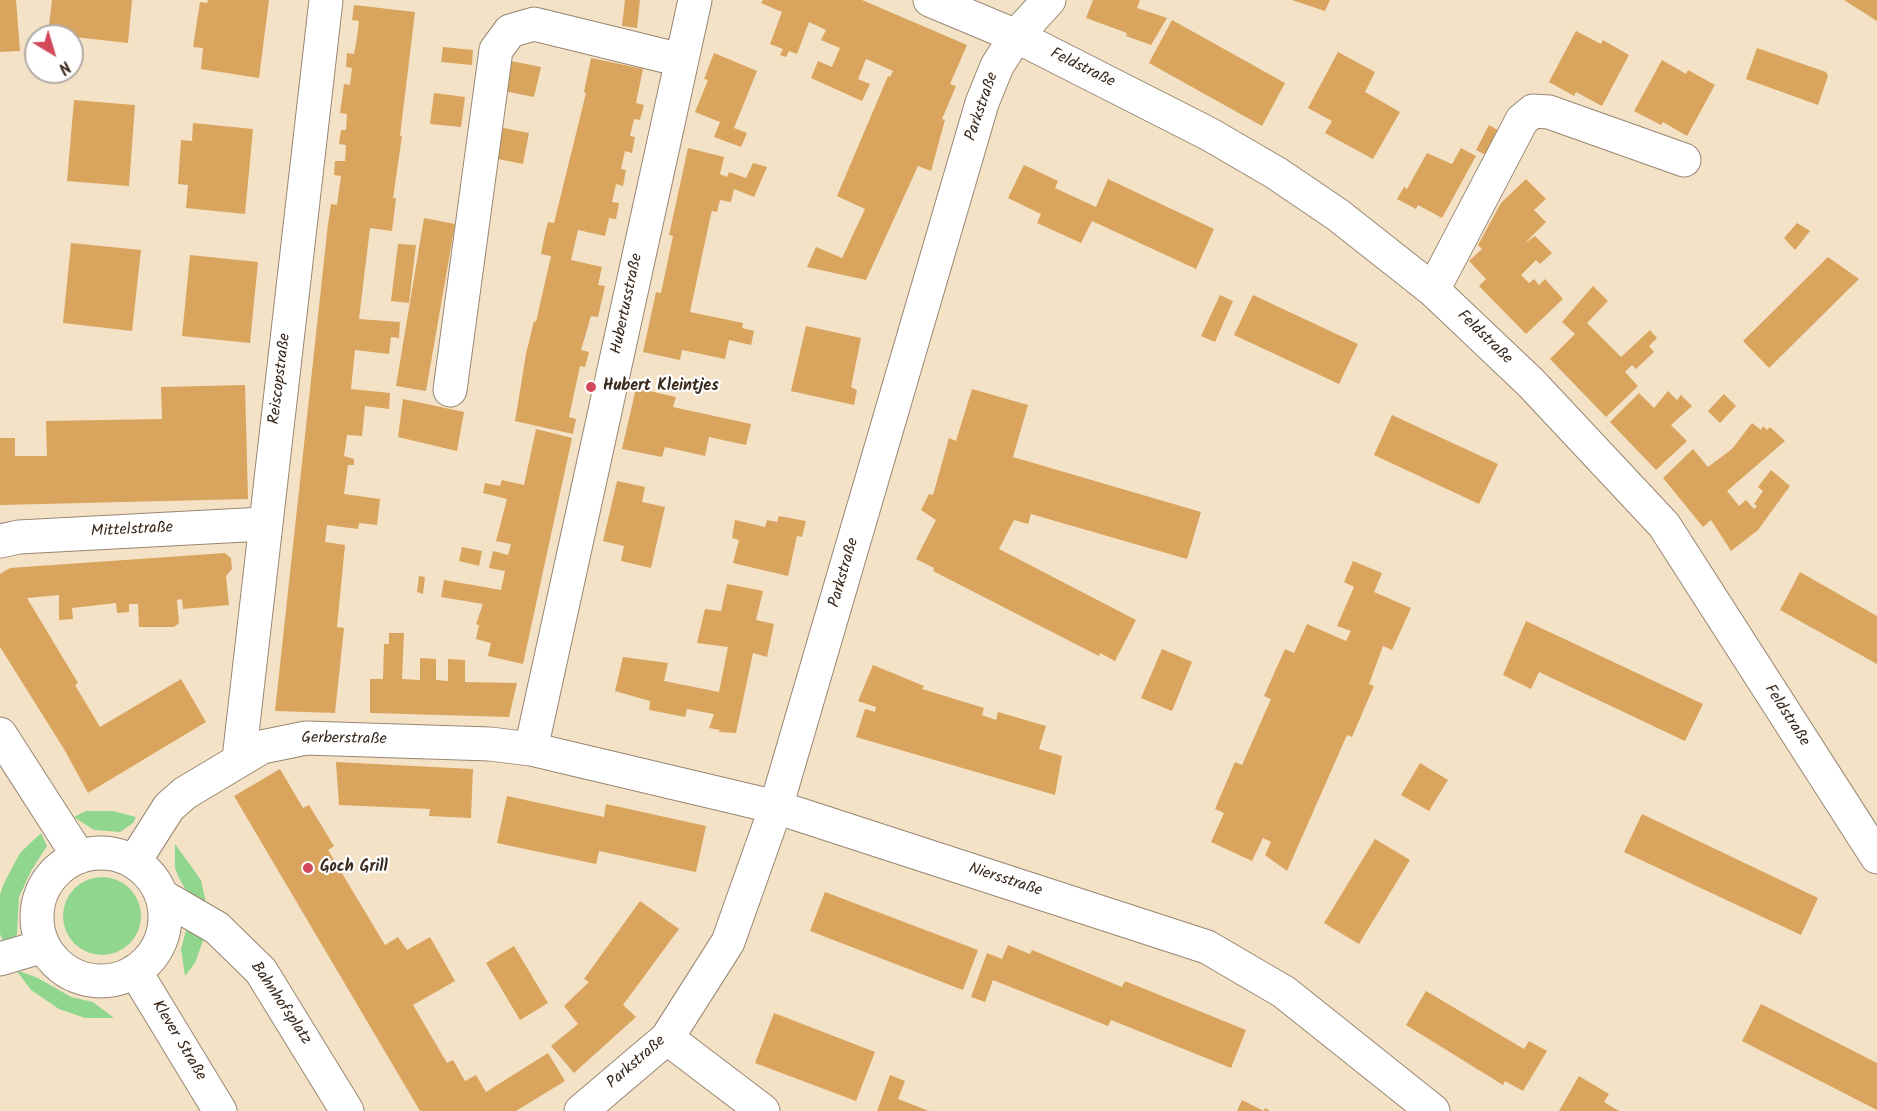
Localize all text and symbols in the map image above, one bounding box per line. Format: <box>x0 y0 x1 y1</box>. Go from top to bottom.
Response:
north arrow <box>24 24 84 84</box>
street label: Feldstraße <box>1046 45 1118 93</box>
text: N <box>52 54 76 80</box>
street label: Parkstraße <box>962 70 1004 144</box>
street label: Hubertusstraße <box>608 252 648 356</box>
street label: Feldstraße <box>1452 307 1516 369</box>
street label: Reiscopstraße <box>266 332 296 426</box>
place label: Hubert Kleintjes <box>603 377 719 397</box>
marker: Hubert Kleintjes <box>584 380 598 394</box>
street label: Mittelstraße <box>90 519 174 543</box>
street label: Parkstraße <box>826 536 864 610</box>
street label: Feldstraße <box>1759 681 1813 751</box>
street label: Gerberstraße <box>301 730 387 750</box>
place label: Goch Grill <box>320 858 388 878</box>
street label: Niersstraße <box>966 860 1044 902</box>
marker: Goch Grill <box>301 861 315 875</box>
street label: Bahnhofsplatz <box>245 959 315 1049</box>
street label: Klever Straße <box>147 997 209 1085</box>
street label: Parkstraße <box>604 1032 670 1094</box>

